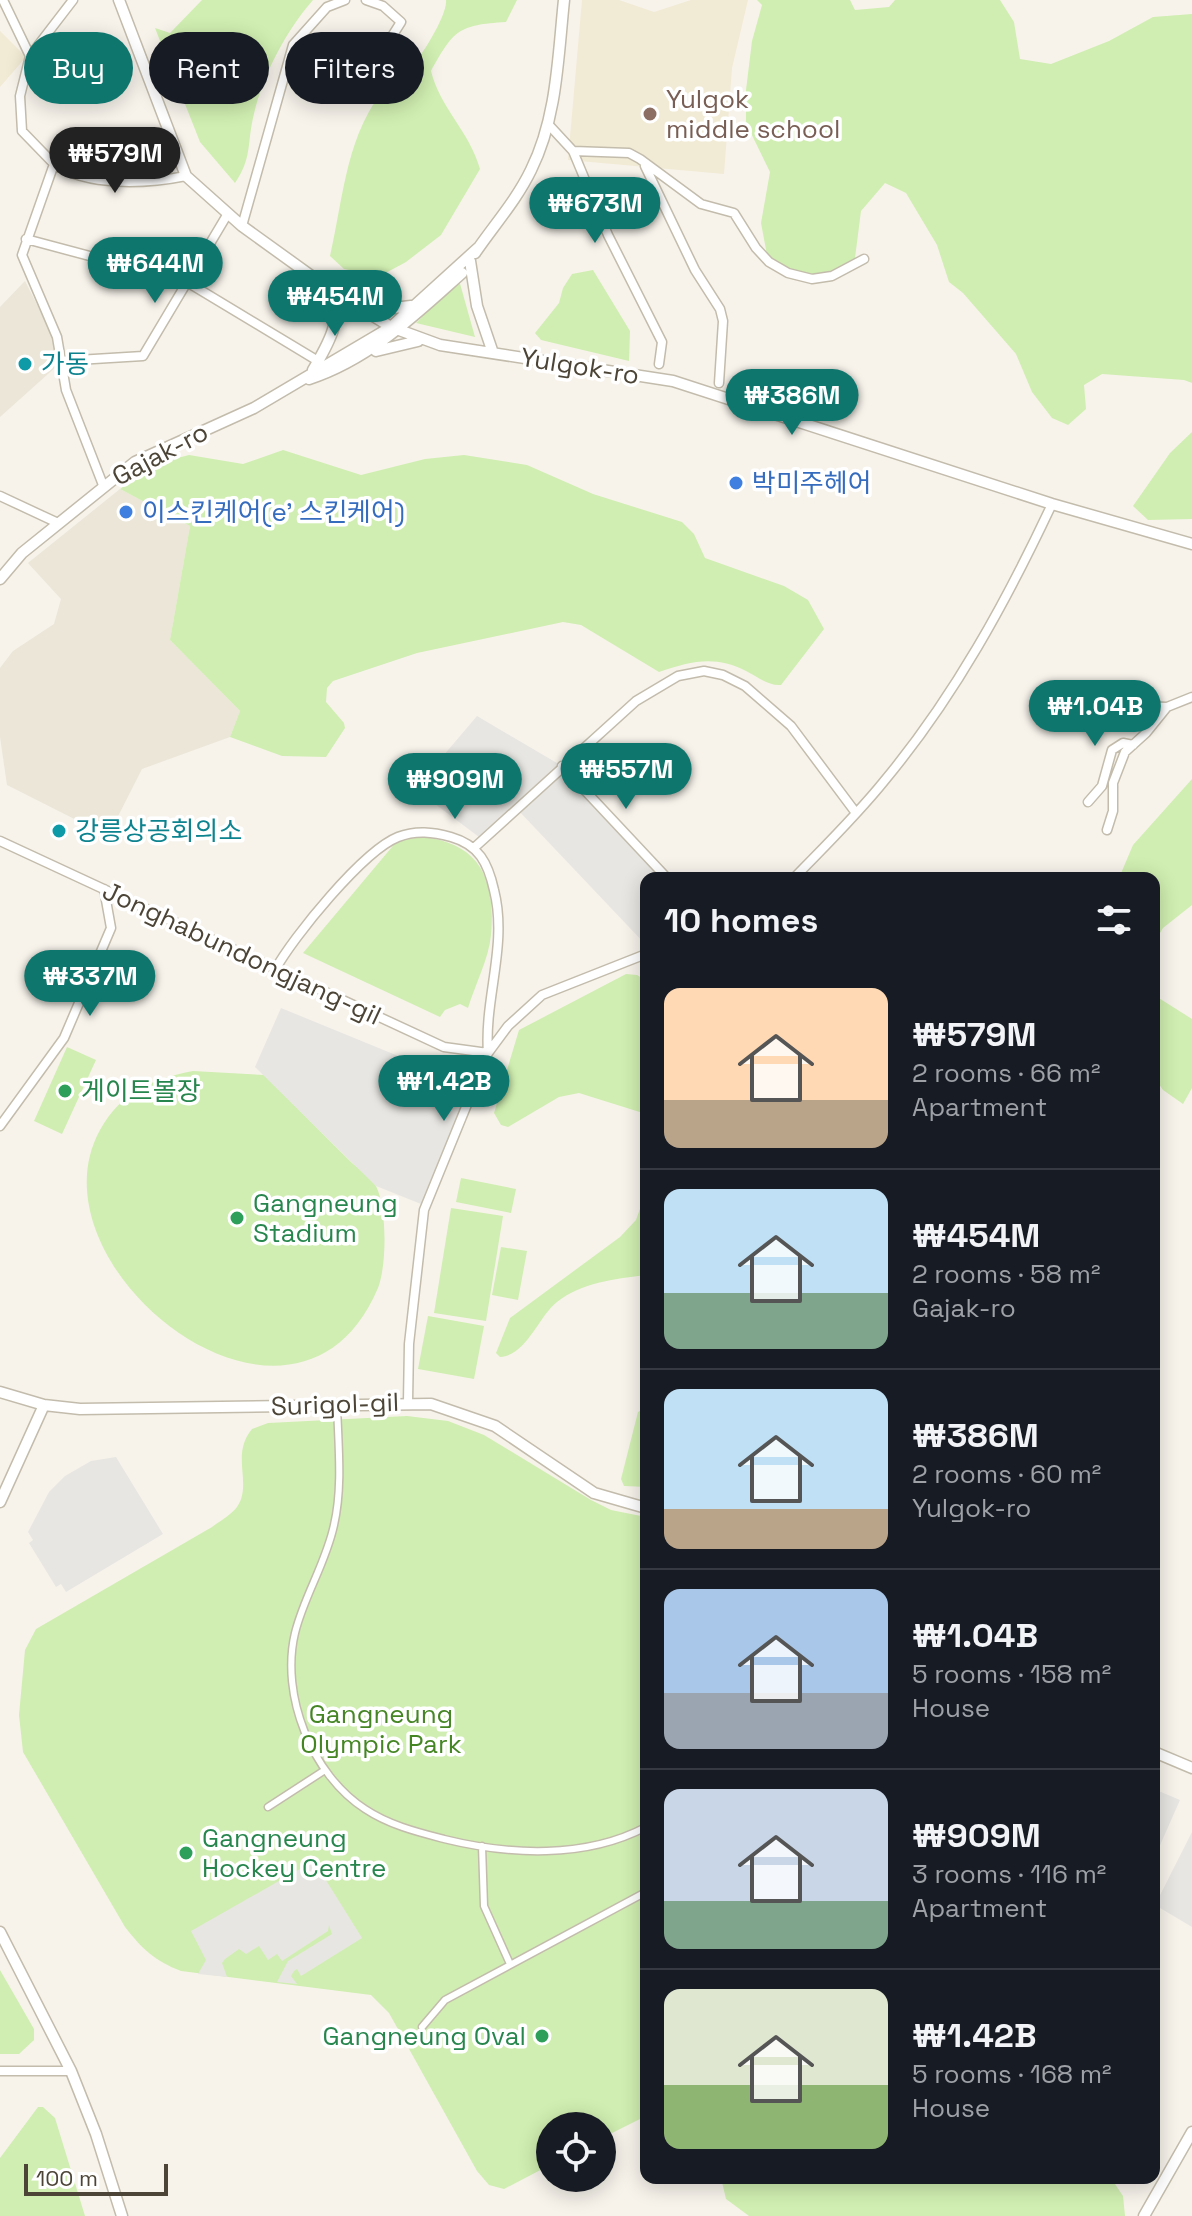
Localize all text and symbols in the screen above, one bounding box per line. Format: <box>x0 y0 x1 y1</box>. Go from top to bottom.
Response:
chip: Buy <box>24 32 133 104</box>
chip: Rent <box>149 32 269 104</box>
chip: Filters <box>285 32 424 104</box>
place label: Yulgok middle school <box>666 82 840 146</box>
marker: Yulgok middle school <box>641 105 659 123</box>
pin: ₩579M <box>59 127 171 195</box>
text: ₩579M <box>67 136 163 170</box>
pin: ₩673M <box>539 177 651 245</box>
text: ₩673M <box>547 186 643 220</box>
pin: ₩644M <box>99 237 211 305</box>
text: ₩644M <box>106 246 204 280</box>
pin: ₩454M <box>279 270 391 338</box>
text: ₩454M <box>286 279 384 313</box>
street label: Yulgok-ro <box>518 340 642 392</box>
place label: 가동 <box>41 347 89 381</box>
marker: 가동 <box>16 355 34 373</box>
pin: ₩386M <box>736 369 848 437</box>
text: ₩386M <box>744 378 840 412</box>
street label: Gajak-ro <box>106 415 214 493</box>
place label: 박미주헤어 <box>752 466 872 500</box>
marker: 박미주헤어 <box>727 474 745 492</box>
place label: 이스킨케어(e' 스킨케어) <box>142 495 405 529</box>
marker: 이스킨케어(e' 스킨케어) <box>117 503 135 521</box>
pin: ₩1.04B <box>1030 680 1160 748</box>
text: ₩1.04B <box>1047 689 1143 723</box>
pin: ₩557M <box>570 743 682 811</box>
text: ₩557M <box>579 752 673 786</box>
pin: ₩909M <box>399 753 511 821</box>
text: ₩909M <box>406 762 504 796</box>
place label: 강릉상공회의소 <box>75 814 242 848</box>
marker: 강릉상공회의소 <box>50 822 68 840</box>
street label: Jonghabundongjang-gil <box>97 873 387 1033</box>
icon: filters <box>1092 898 1136 942</box>
text: 10 homes <box>664 899 818 942</box>
pin: ₩337M <box>34 950 146 1018</box>
text: ₩337M <box>42 959 138 993</box>
text: ₩579M <box>912 1013 1037 1056</box>
icon: home <box>728 1020 824 1116</box>
pin: ₩1.42B <box>379 1055 509 1123</box>
text: 2 rooms · 66 m² <box>912 1056 1101 1090</box>
text: ₩1.42B <box>396 1064 492 1098</box>
place label: 게이트볼장 <box>81 1074 201 1108</box>
marker: 게이트볼장 <box>56 1082 74 1100</box>
text: Apartment <box>912 1090 1047 1124</box>
place label: Gangneung Stadium <box>253 1186 398 1250</box>
marker: Gangneung Stadium <box>228 1209 246 1227</box>
text: ₩454M <box>912 1214 1040 1257</box>
icon: home <box>728 1221 824 1317</box>
text: 2 rooms · 58 m² <box>912 1257 1100 1291</box>
text: Gajak-ro <box>912 1291 1016 1325</box>
street label: Surigol-gil <box>270 1385 400 1423</box>
text: ₩386M <box>912 1414 1039 1457</box>
icon: home <box>728 1421 824 1517</box>
text: 2 rooms · 60 m² <box>912 1457 1101 1491</box>
text: Yulgok-ro <box>912 1491 1031 1525</box>
text: ₩1.04B <box>912 1614 1038 1657</box>
icon: home <box>728 1621 824 1717</box>
text: 5 rooms · 158 m² <box>912 1657 1111 1691</box>
text: House <box>912 1691 990 1725</box>
park label: Gangneung Olympic Park <box>300 1697 462 1761</box>
text: ₩909M <box>912 1814 1041 1857</box>
place label: Gangneung Hockey Centre <box>202 1821 386 1885</box>
icon: home <box>728 1821 824 1917</box>
marker: Gangneung Hockey Centre <box>177 1844 195 1862</box>
text: 3 rooms · 116 m² <box>912 1857 1106 1891</box>
text: Apartment <box>912 1891 1047 1925</box>
text: ₩1.42B <box>912 2014 1037 2057</box>
place label: Gangneung Oval <box>322 2019 526 2053</box>
icon: home <box>728 2021 824 2117</box>
marker: Gangneung Oval <box>533 2027 551 2045</box>
text: 5 rooms · 168 m² <box>912 2057 1112 2091</box>
text: House <box>912 2091 990 2125</box>
map controls <box>536 2112 616 2192</box>
button: locate <box>536 2112 616 2192</box>
scale bar <box>24 2160 168 2196</box>
text: 100 m <box>36 2164 98 2192</box>

